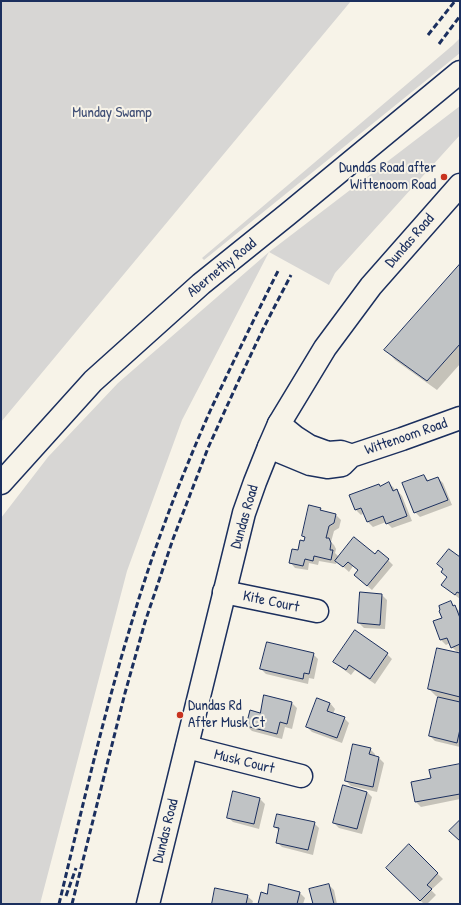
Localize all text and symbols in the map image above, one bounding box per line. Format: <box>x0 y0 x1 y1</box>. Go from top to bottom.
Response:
park label: Munday Swamp <box>72 104 152 122</box>
place label: Dundas Road after Wittenoom Road <box>339 159 436 194</box>
marker: Dundas Road after Wittenoom Road <box>439 172 449 182</box>
street label: Dundas Road <box>382 210 438 272</box>
street label: Abernethy Road <box>184 235 260 301</box>
street label: Wittenoom Road <box>362 414 450 460</box>
street label: Dundas Road <box>227 483 263 551</box>
street label: Kite Court <box>241 587 301 617</box>
place label: Dundas Rd After Musk Ct <box>188 697 265 732</box>
marker: Dundas Rd After Musk Ct <box>175 710 185 720</box>
street label: Musk Court <box>212 746 276 778</box>
street label: Dundas Road <box>149 797 183 865</box>

